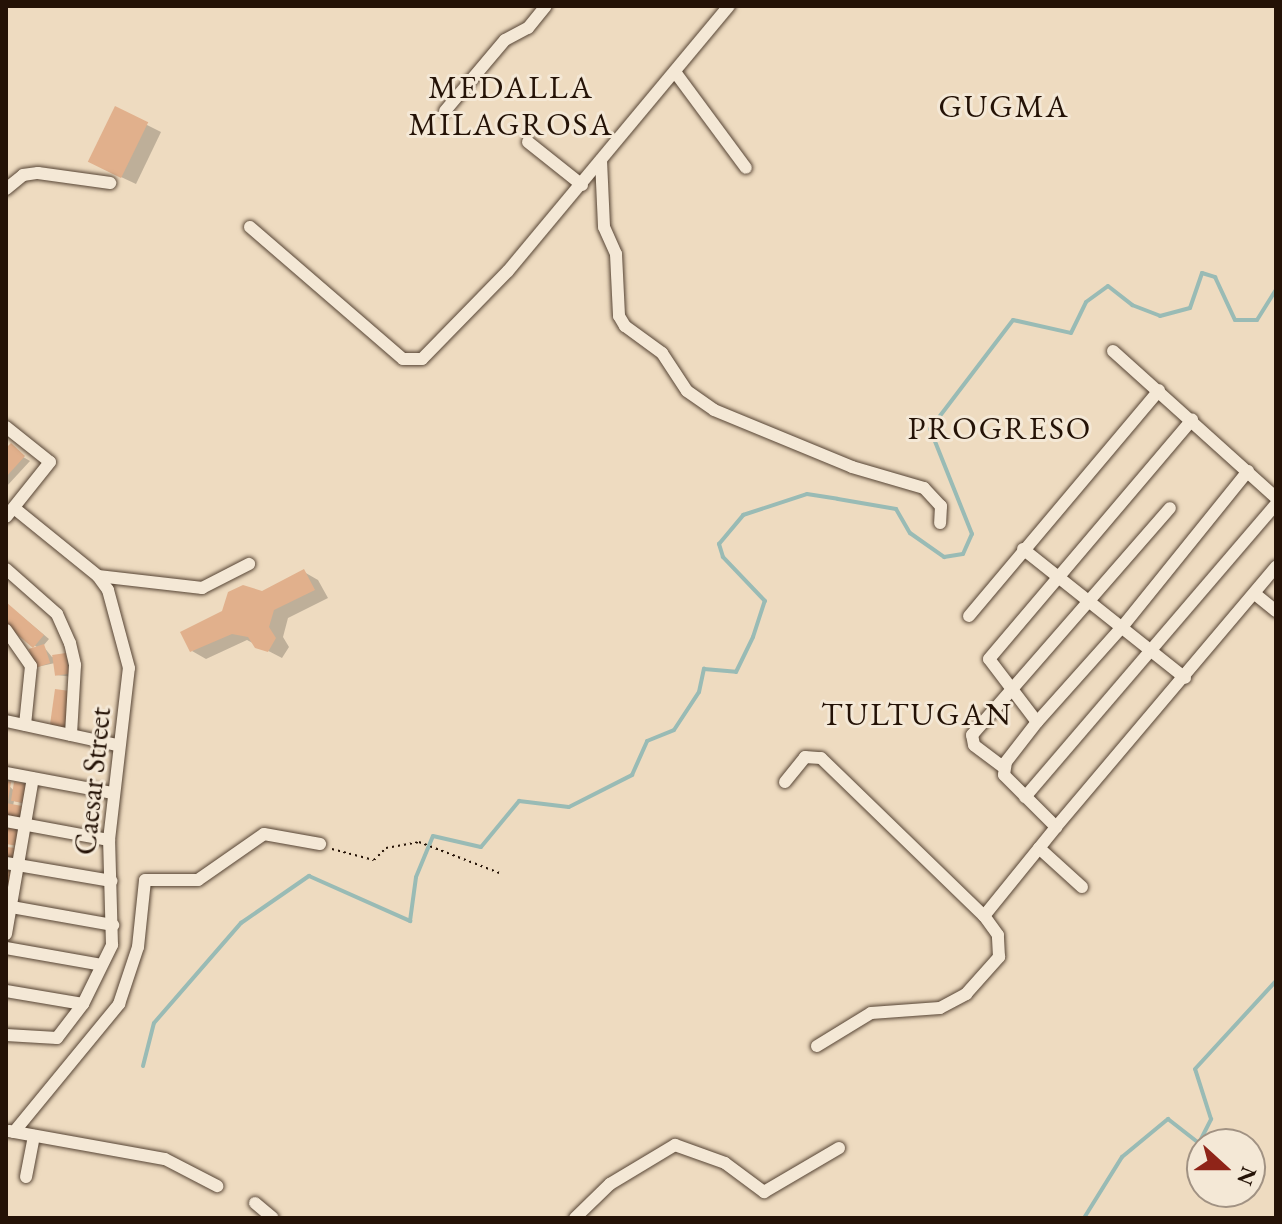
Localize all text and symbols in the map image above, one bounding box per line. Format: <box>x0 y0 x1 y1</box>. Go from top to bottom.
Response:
district label: MEDALLA MILAGROSA <box>408 69 614 144</box>
district label: GUGMA <box>938 87 1070 125</box>
district label: PROGRESO <box>908 409 1092 447</box>
district label: TULTUGAN <box>821 695 1013 733</box>
street label: Caesar Street <box>67 705 119 857</box>
north arrow <box>1186 1128 1266 1208</box>
text: N <box>1230 1163 1264 1190</box>

